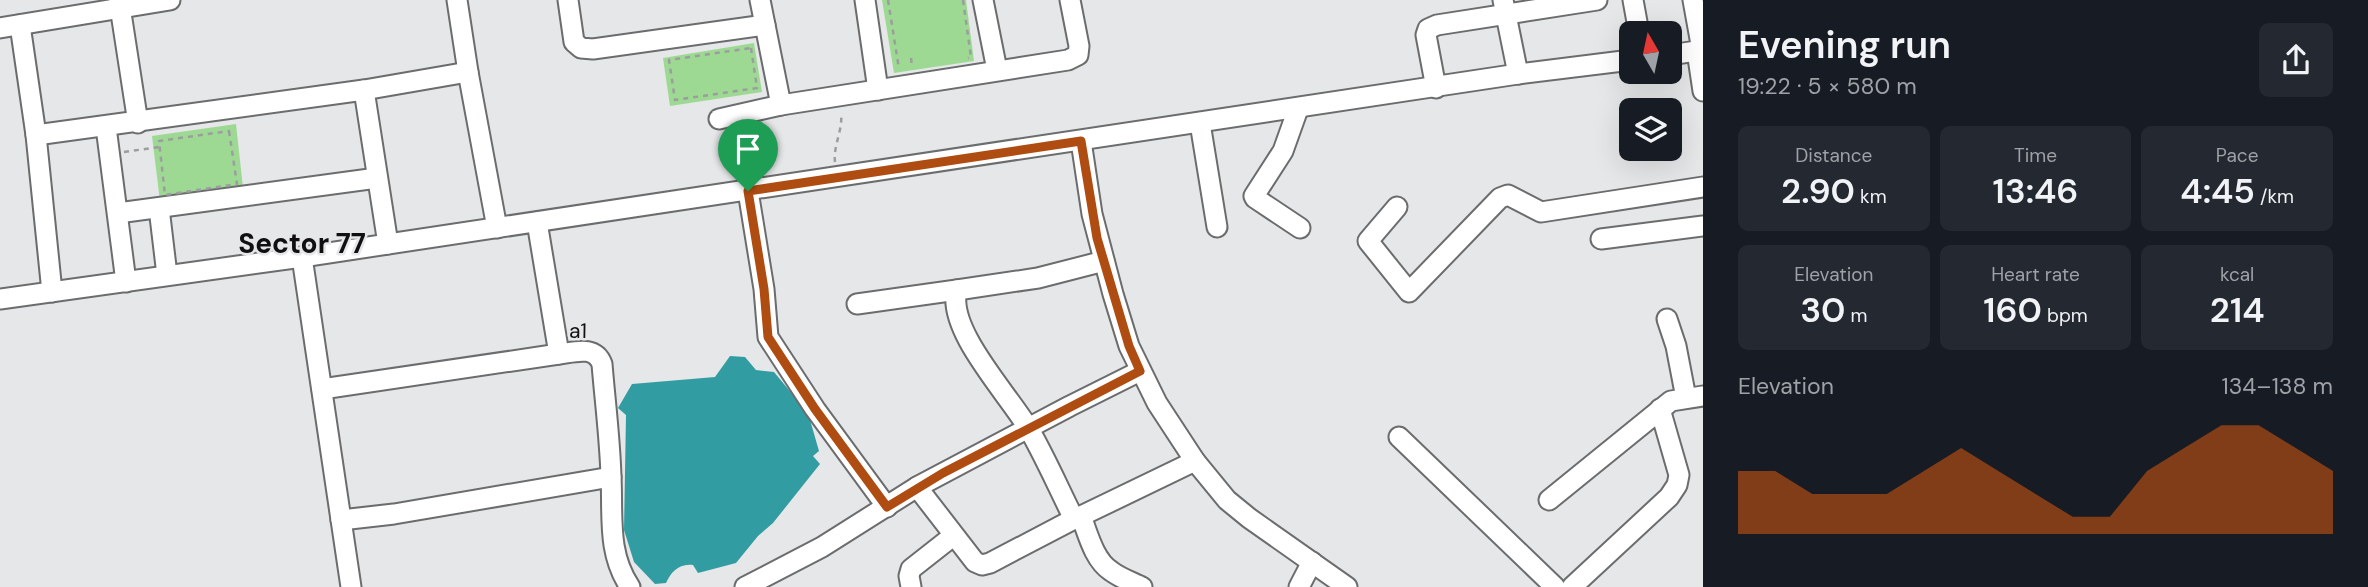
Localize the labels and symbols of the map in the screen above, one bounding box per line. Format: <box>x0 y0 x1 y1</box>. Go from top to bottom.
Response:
north arrow <box>1619 21 1682 84</box>
pin <box>718 119 778 191</box>
district label: Sector 77 <box>238 225 366 262</box>
street label: a1 <box>569 317 587 345</box>

